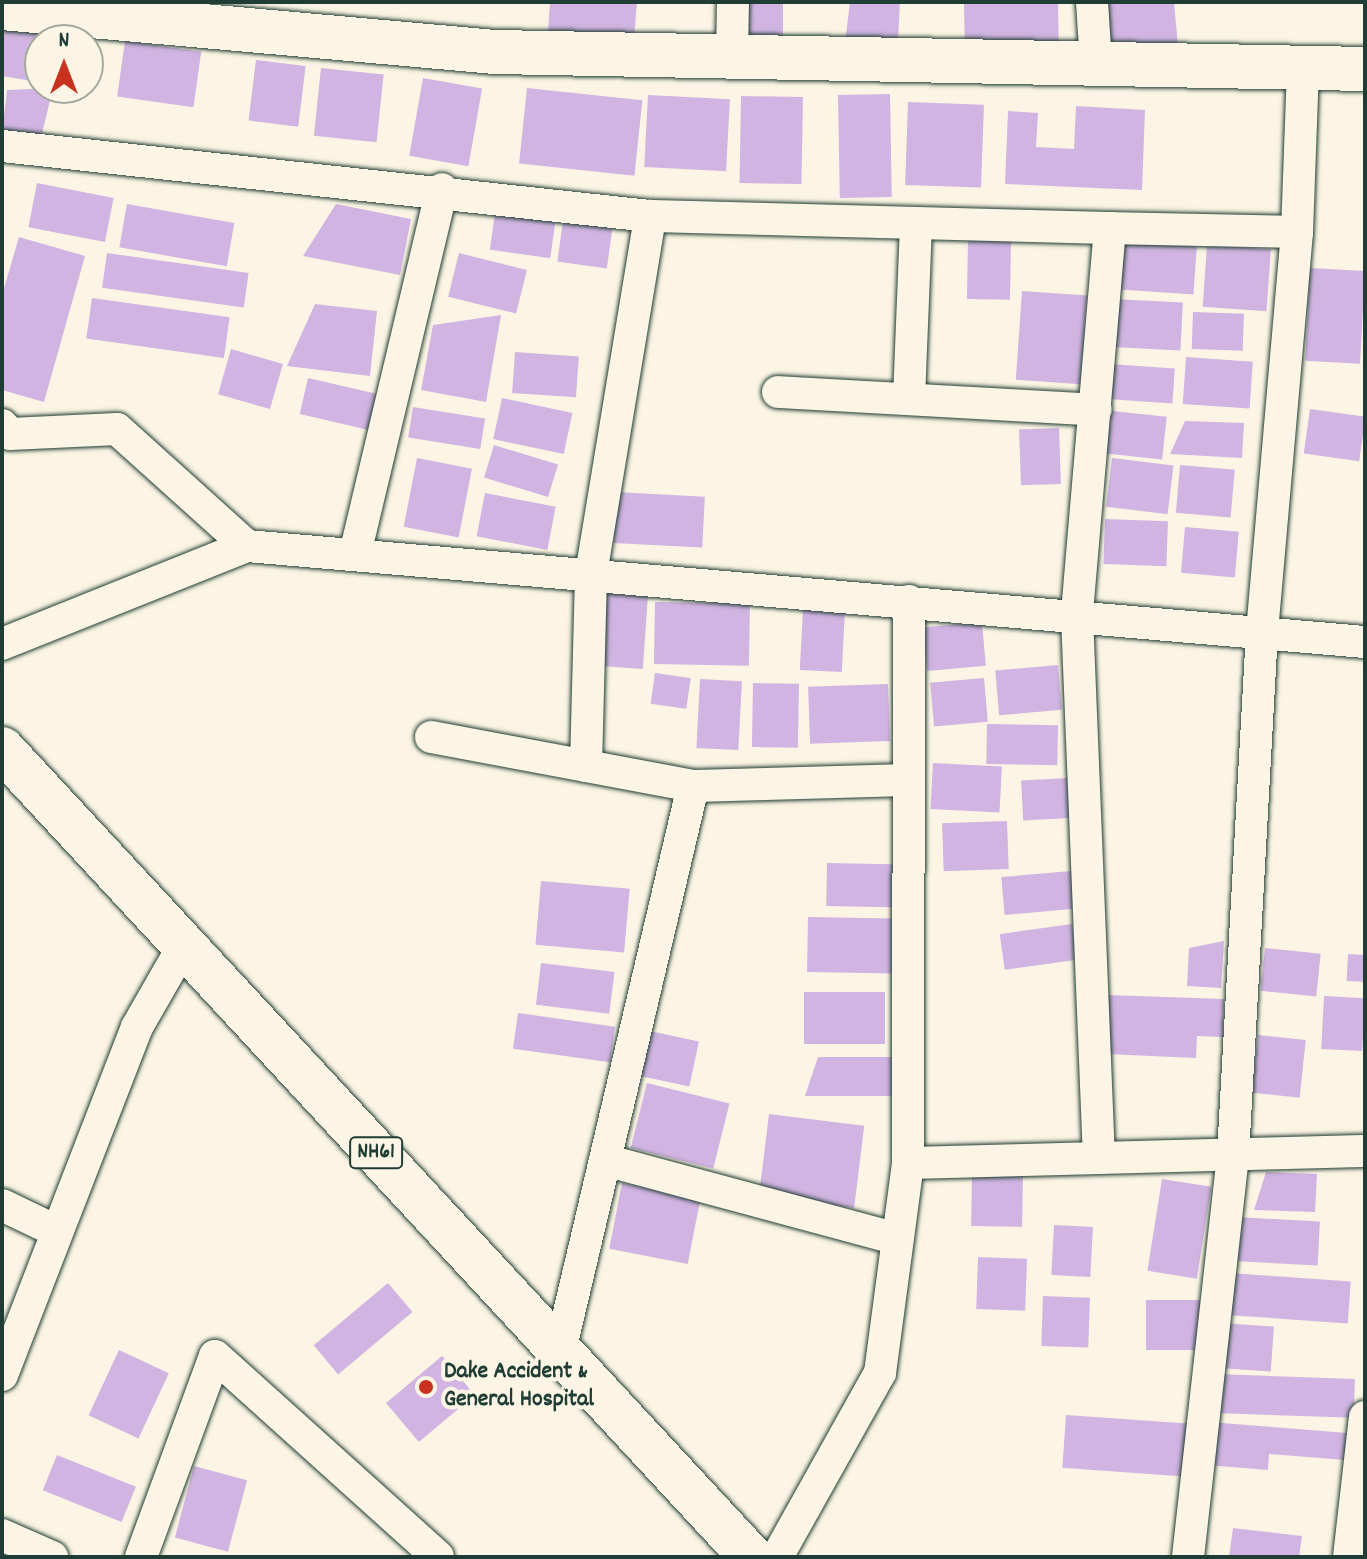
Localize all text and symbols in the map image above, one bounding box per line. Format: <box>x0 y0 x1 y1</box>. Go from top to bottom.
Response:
north arrow <box>24 24 104 104</box>
text: N <box>59 26 69 57</box>
road number: NH61 <box>348 1135 404 1171</box>
place label: Dake Accident & General Hospital <box>444 1359 594 1415</box>
marker: Dake Accident & General Hospital <box>415 1376 437 1398</box>

